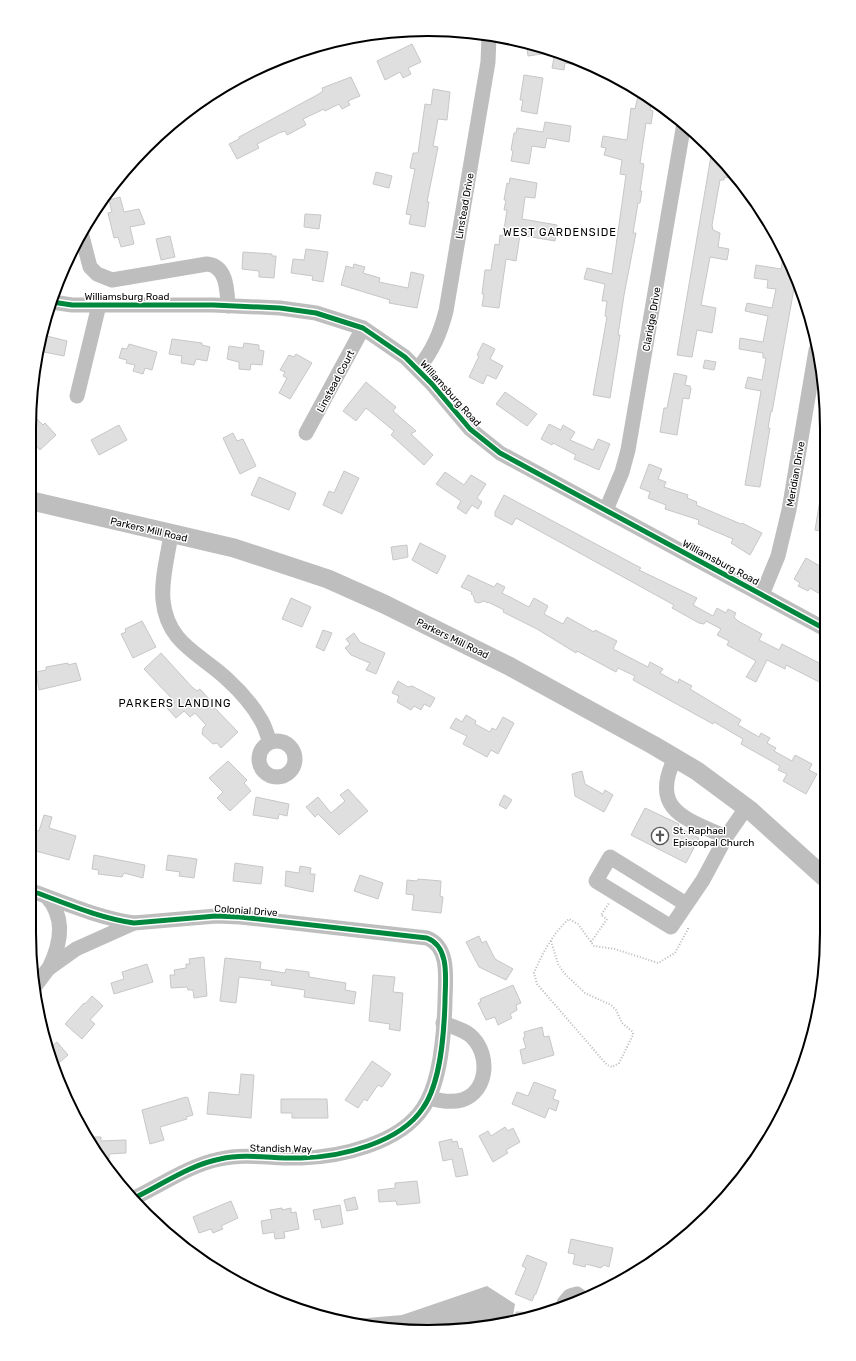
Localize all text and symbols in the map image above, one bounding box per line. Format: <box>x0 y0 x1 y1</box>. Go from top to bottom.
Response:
street label: Linstead Drive <box>453 172 477 240</box>
district label: WEST GARDENSIDE <box>503 226 617 239</box>
street label: Claridge Drive <box>640 286 664 352</box>
street label: Williamsburg Road <box>84 291 170 303</box>
street label: Linstead Court <box>314 348 357 415</box>
street label: Williamsburg Road <box>417 358 483 429</box>
street label: Meridian Drive <box>784 440 808 508</box>
street label: Parkers Mill Road <box>109 515 189 545</box>
street label: Williamsburg Road <box>680 538 761 588</box>
street label: Parkers Mill Road <box>414 616 491 662</box>
district label: PARKERS LANDING <box>118 697 232 710</box>
place label: St. Raphael Episcopal Church <box>673 825 754 849</box>
church icon: St. Raphael Episcopal Church <box>650 826 670 846</box>
street label: Colonial Drive <box>214 903 278 919</box>
street label: Standish Way <box>250 1142 313 1156</box>

